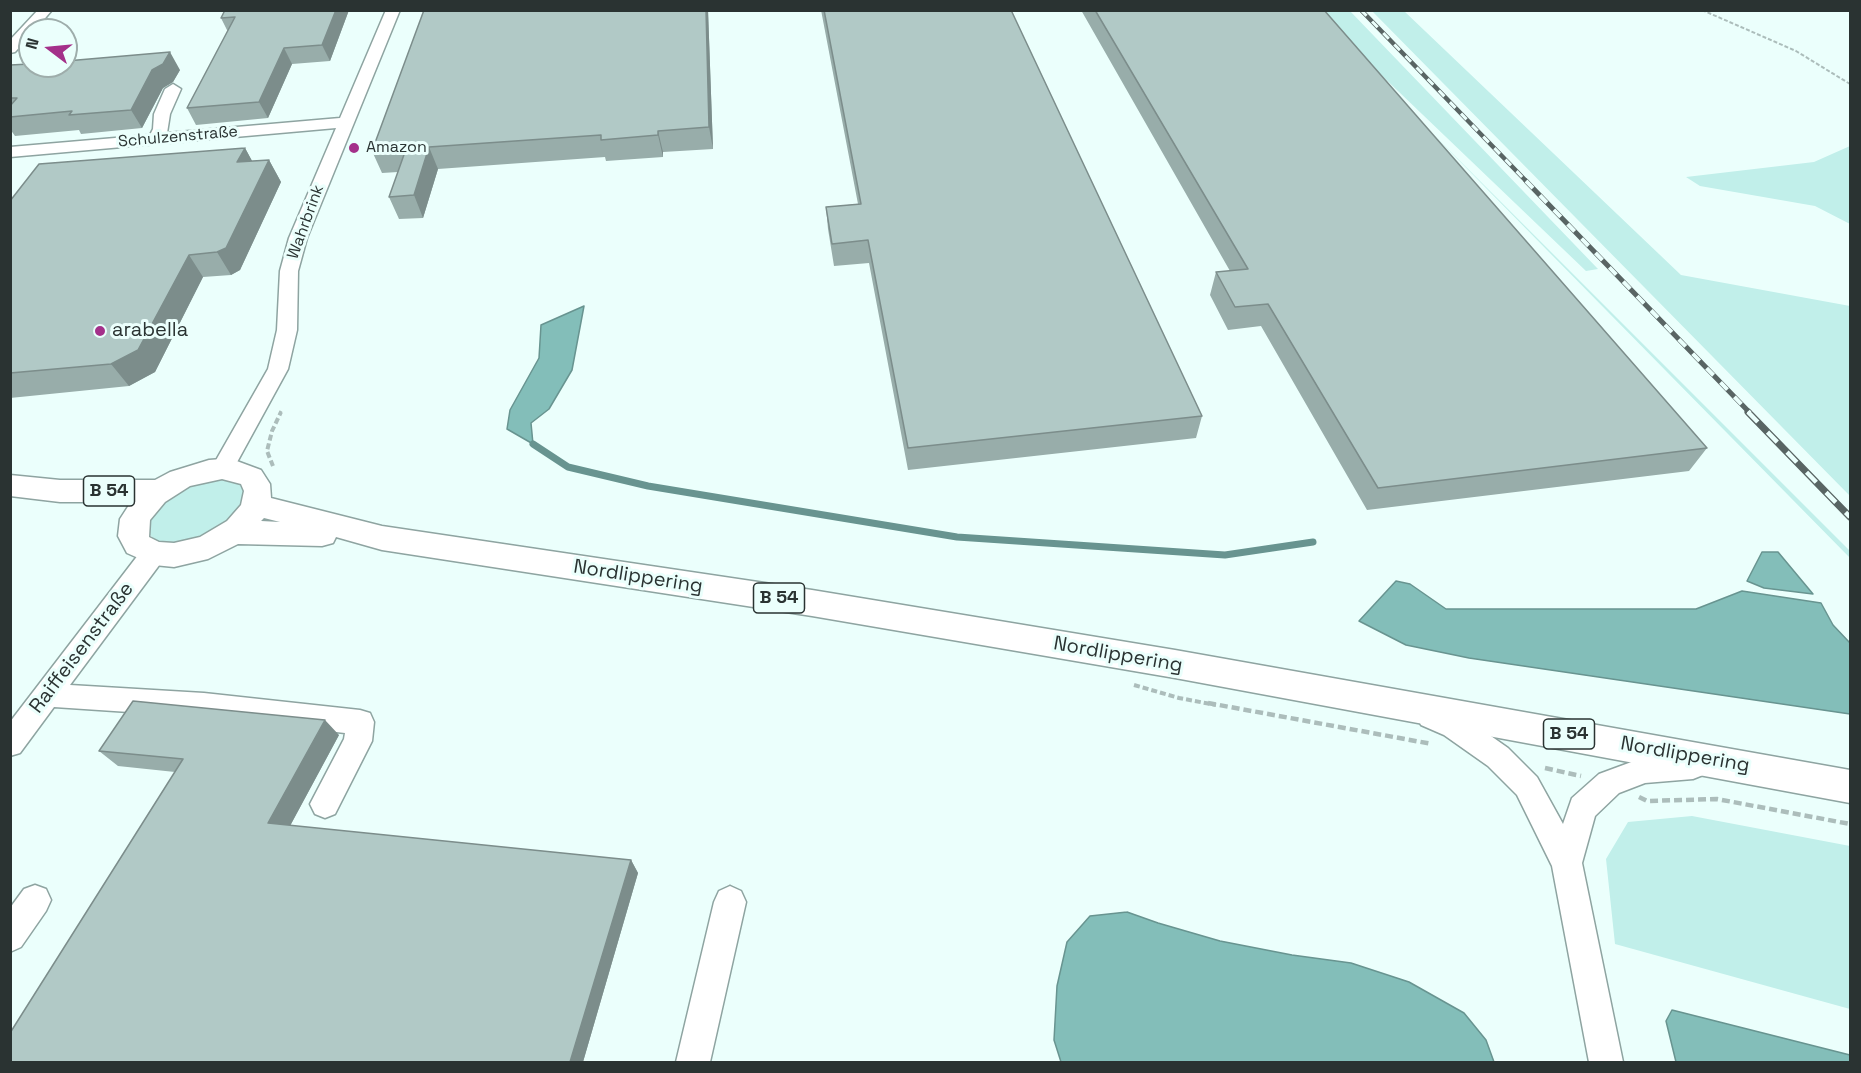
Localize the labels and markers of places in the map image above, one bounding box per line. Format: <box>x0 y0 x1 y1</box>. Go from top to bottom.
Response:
place label: Amazon <box>366 138 427 158</box>
marker: Amazon <box>347 141 361 155</box>
place label: arabella <box>112 319 188 343</box>
marker: arabella <box>93 324 107 338</box>

